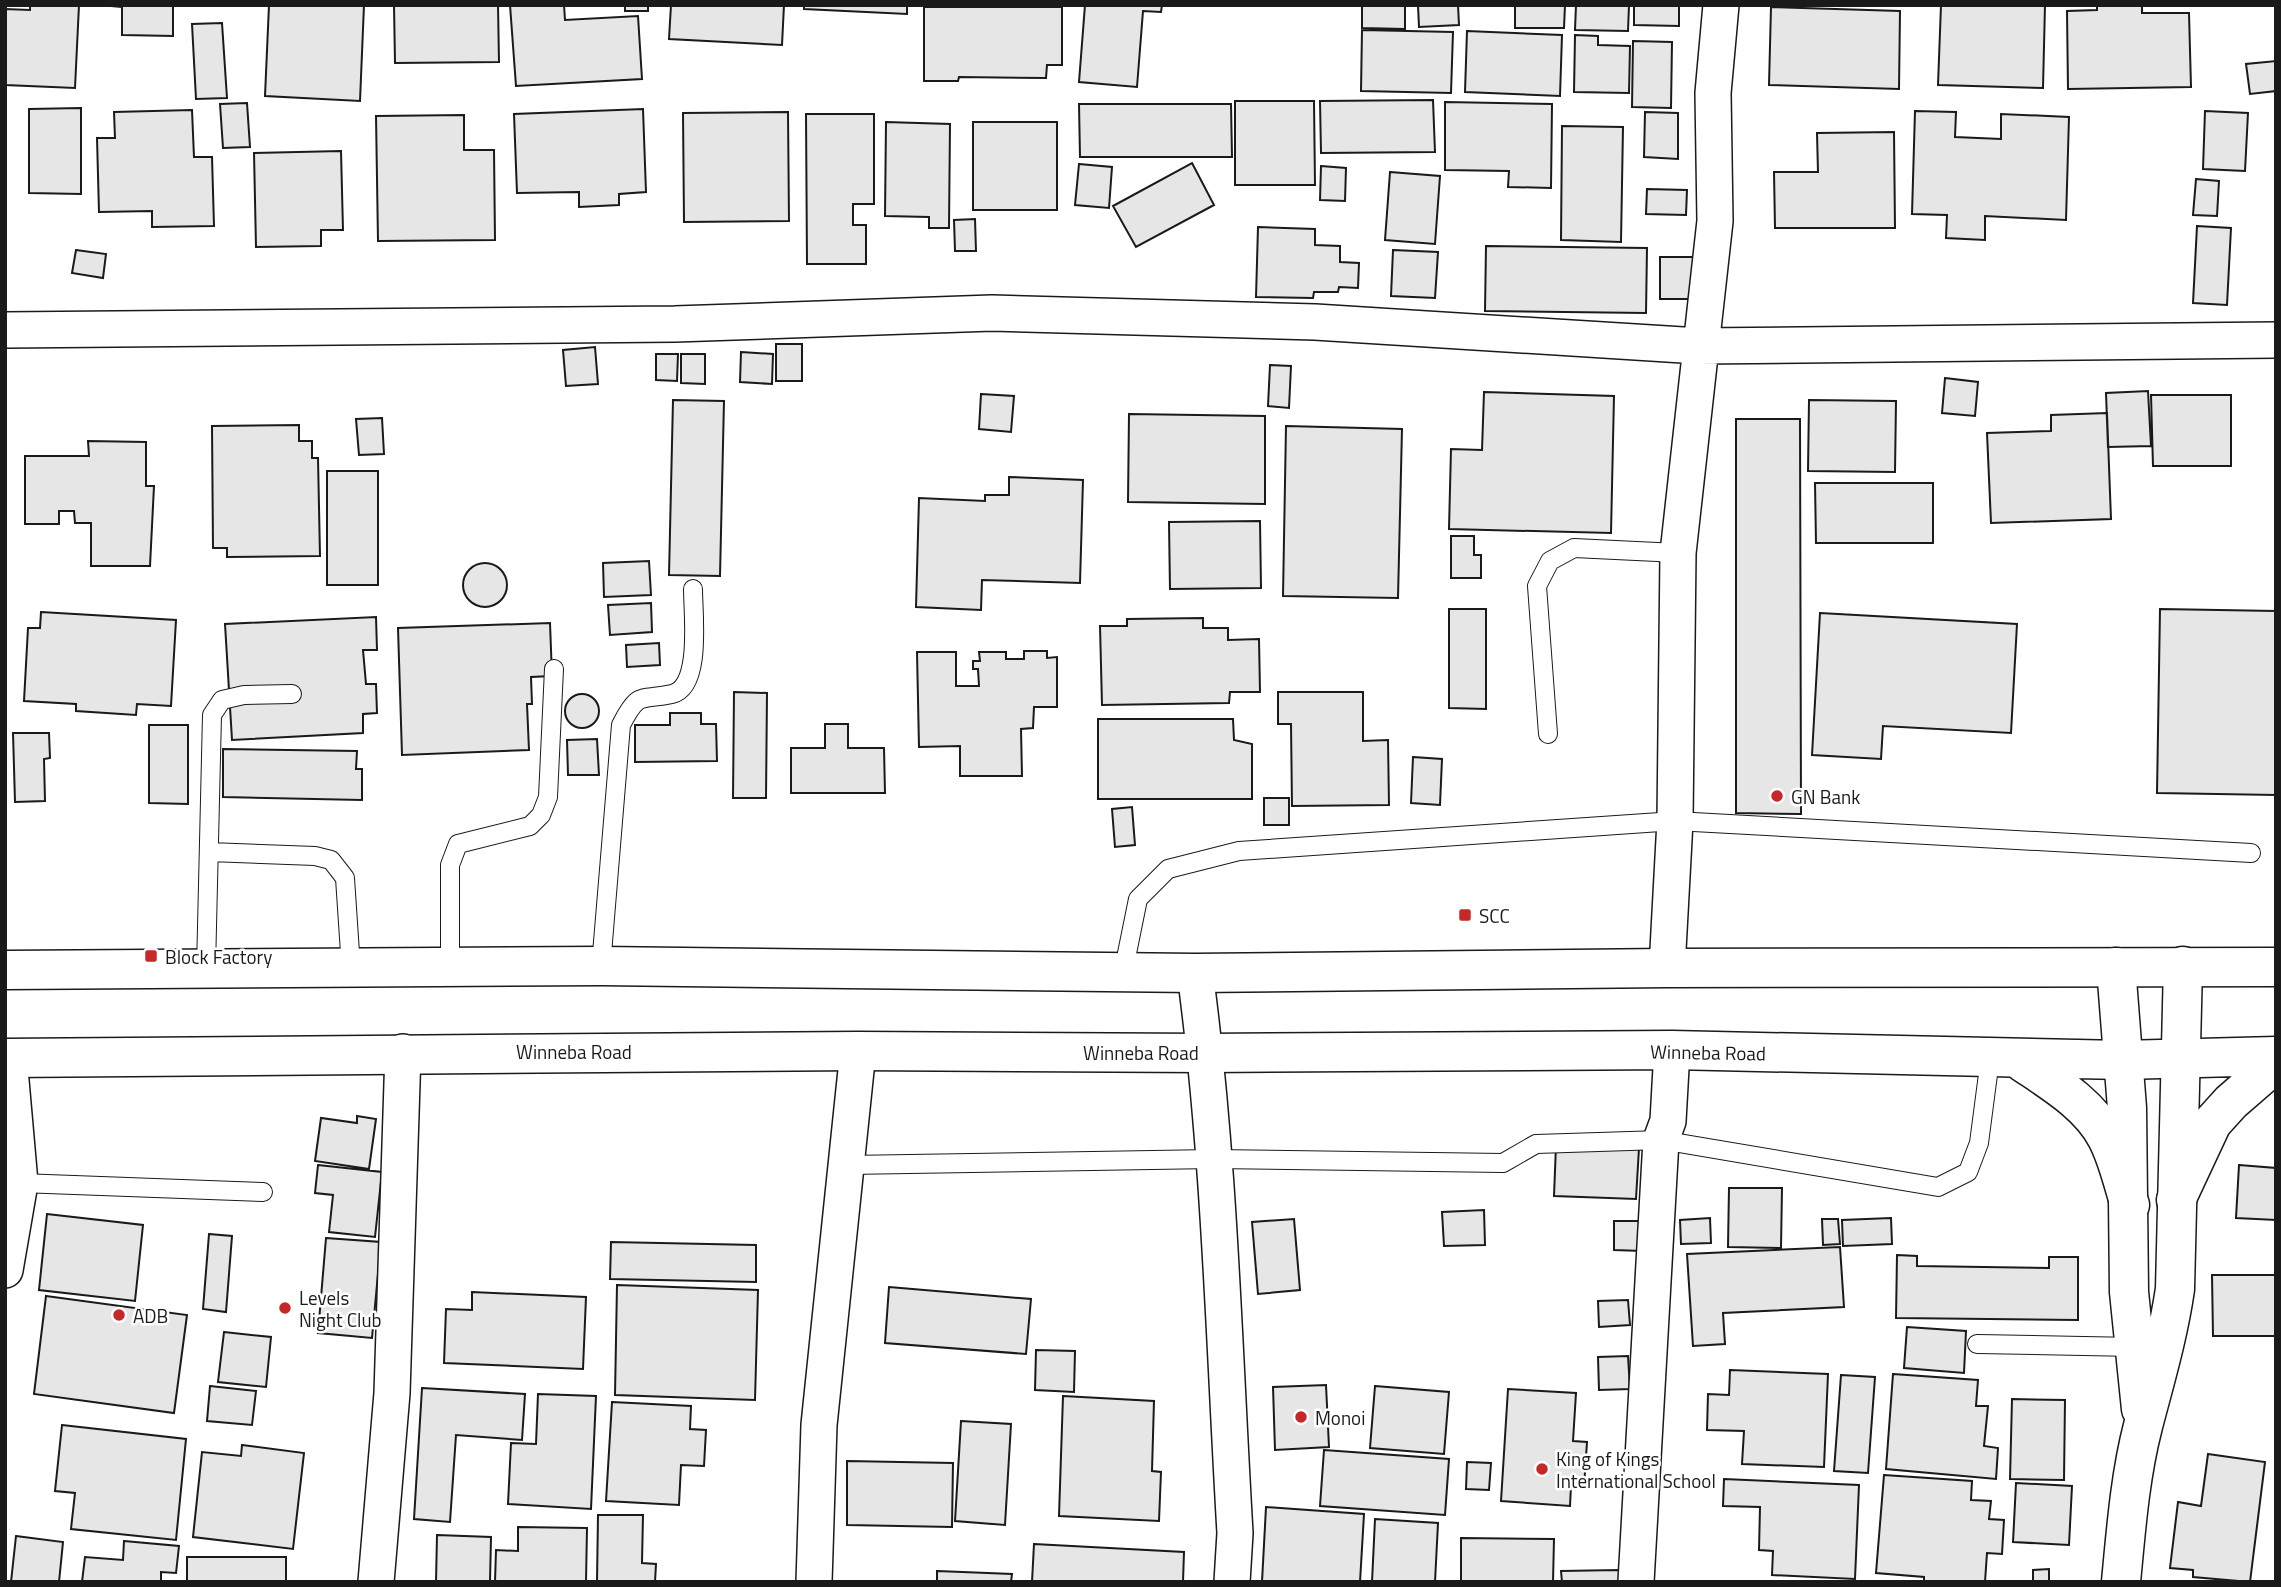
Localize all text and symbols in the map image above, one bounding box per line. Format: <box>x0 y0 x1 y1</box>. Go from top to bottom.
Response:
place label: GN Bank <box>1791 782 1860 811</box>
marker: GN Bank <box>1769 788 1785 804</box>
place label: SCC <box>1479 901 1510 930</box>
marker: SCC <box>1457 907 1473 923</box>
place label: Block Factory <box>165 942 272 971</box>
marker: Block Factory <box>143 948 159 964</box>
street label: Winneba Road <box>1650 1036 1766 1068</box>
street label: Winneba Road <box>516 1037 632 1066</box>
street label: Winneba Road <box>1083 1038 1199 1067</box>
place label: Levels Night Club <box>299 1283 382 1334</box>
marker: Levels Night Club <box>277 1300 293 1316</box>
place label: ADB <box>133 1301 168 1330</box>
marker: ADB <box>111 1307 127 1323</box>
place label: Monoi <box>1315 1403 1365 1432</box>
marker: Monoi <box>1293 1409 1309 1425</box>
place label: King of Kings International School <box>1556 1444 1716 1495</box>
marker: King of Kings International School <box>1534 1461 1550 1477</box>

